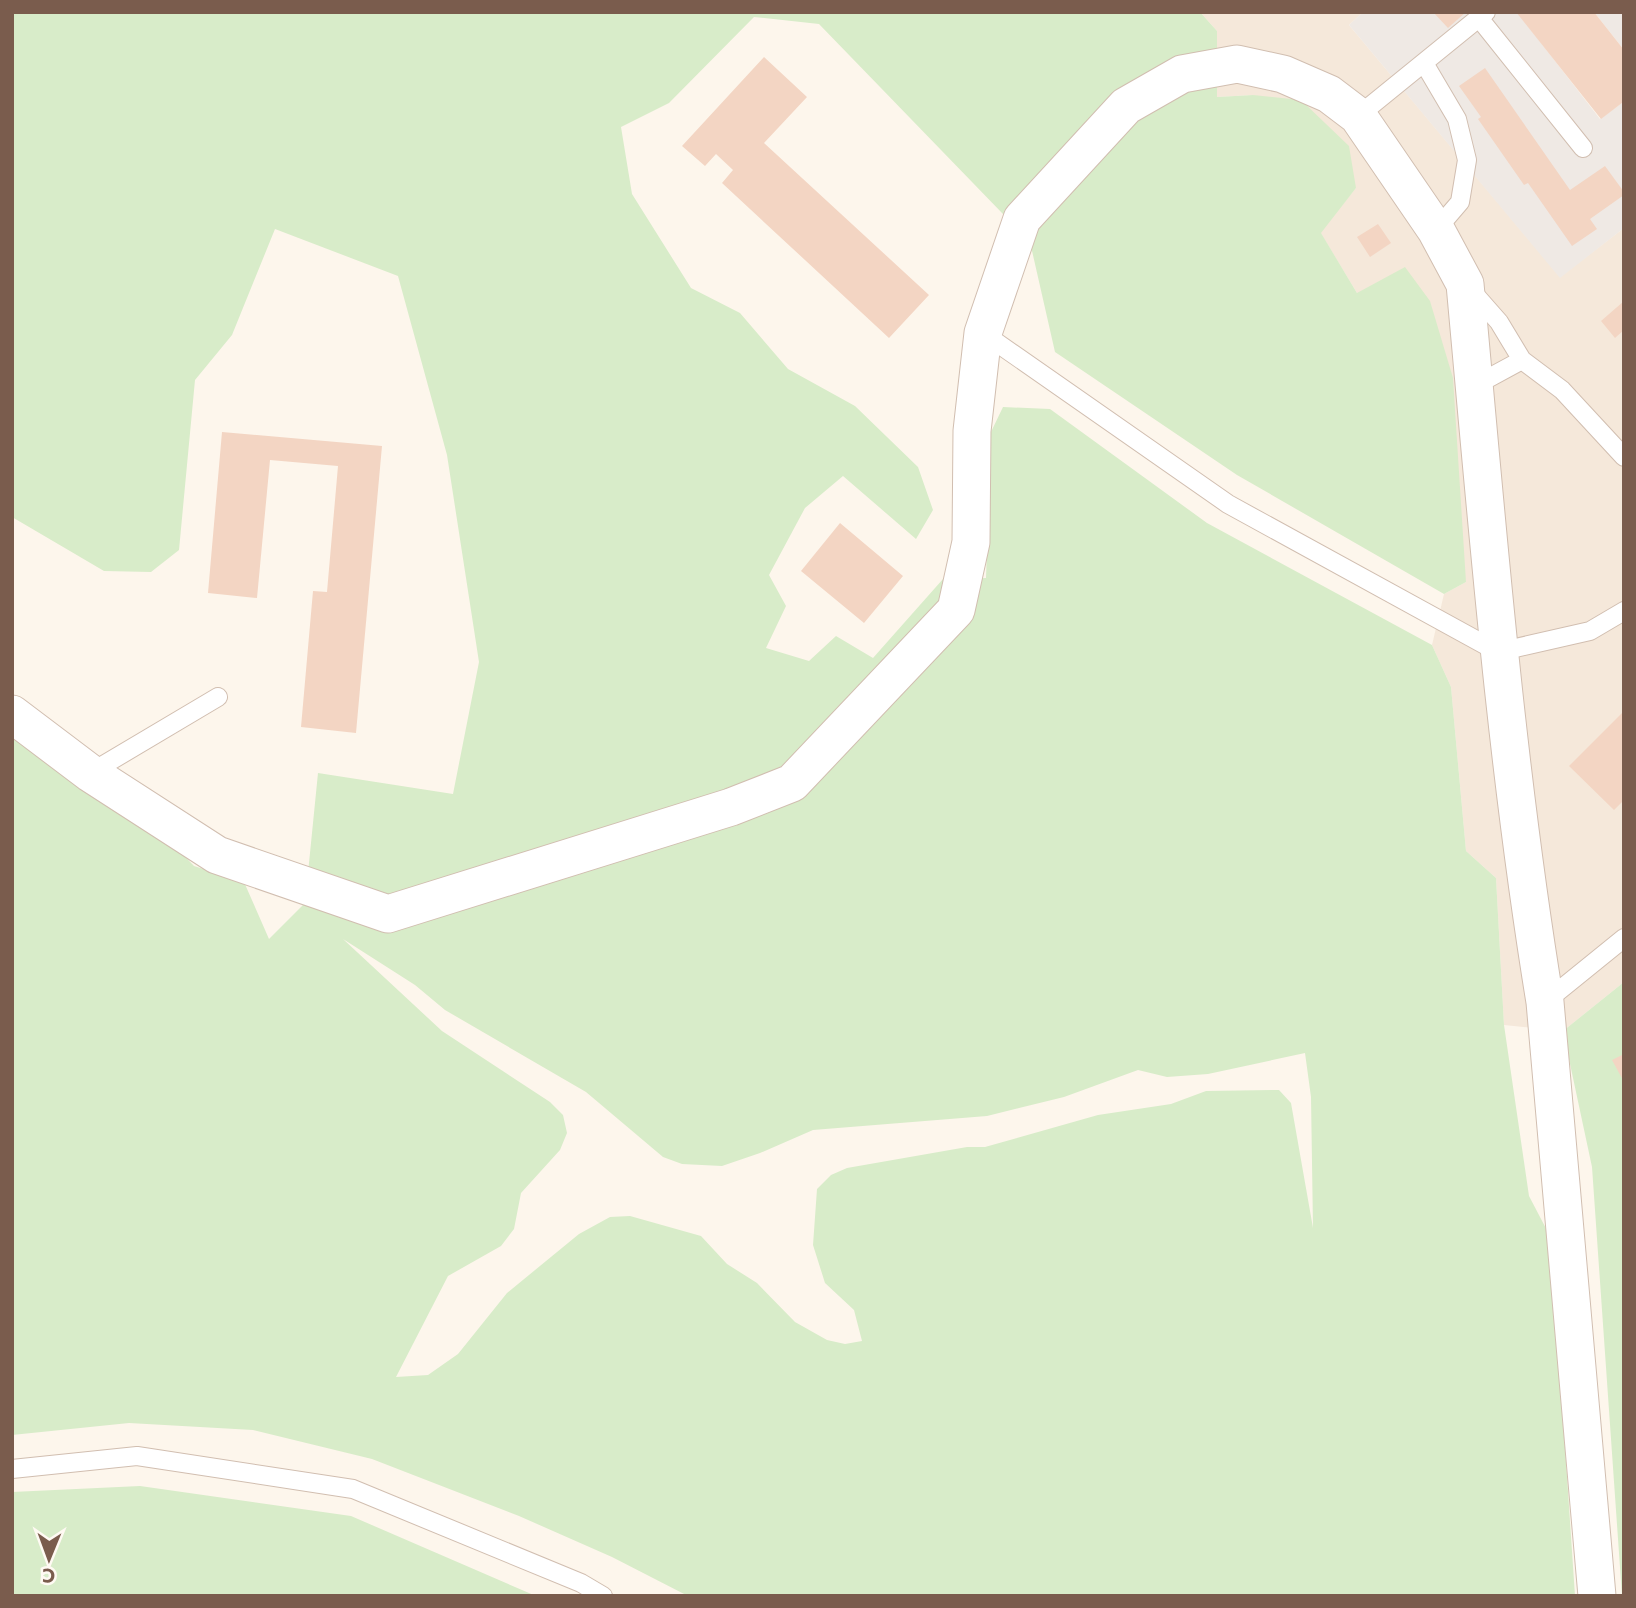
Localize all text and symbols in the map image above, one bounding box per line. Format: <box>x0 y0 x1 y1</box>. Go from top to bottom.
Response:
north arrow <box>14 1524 84 1594</box>
text: С <box>42 1565 55 1588</box>

